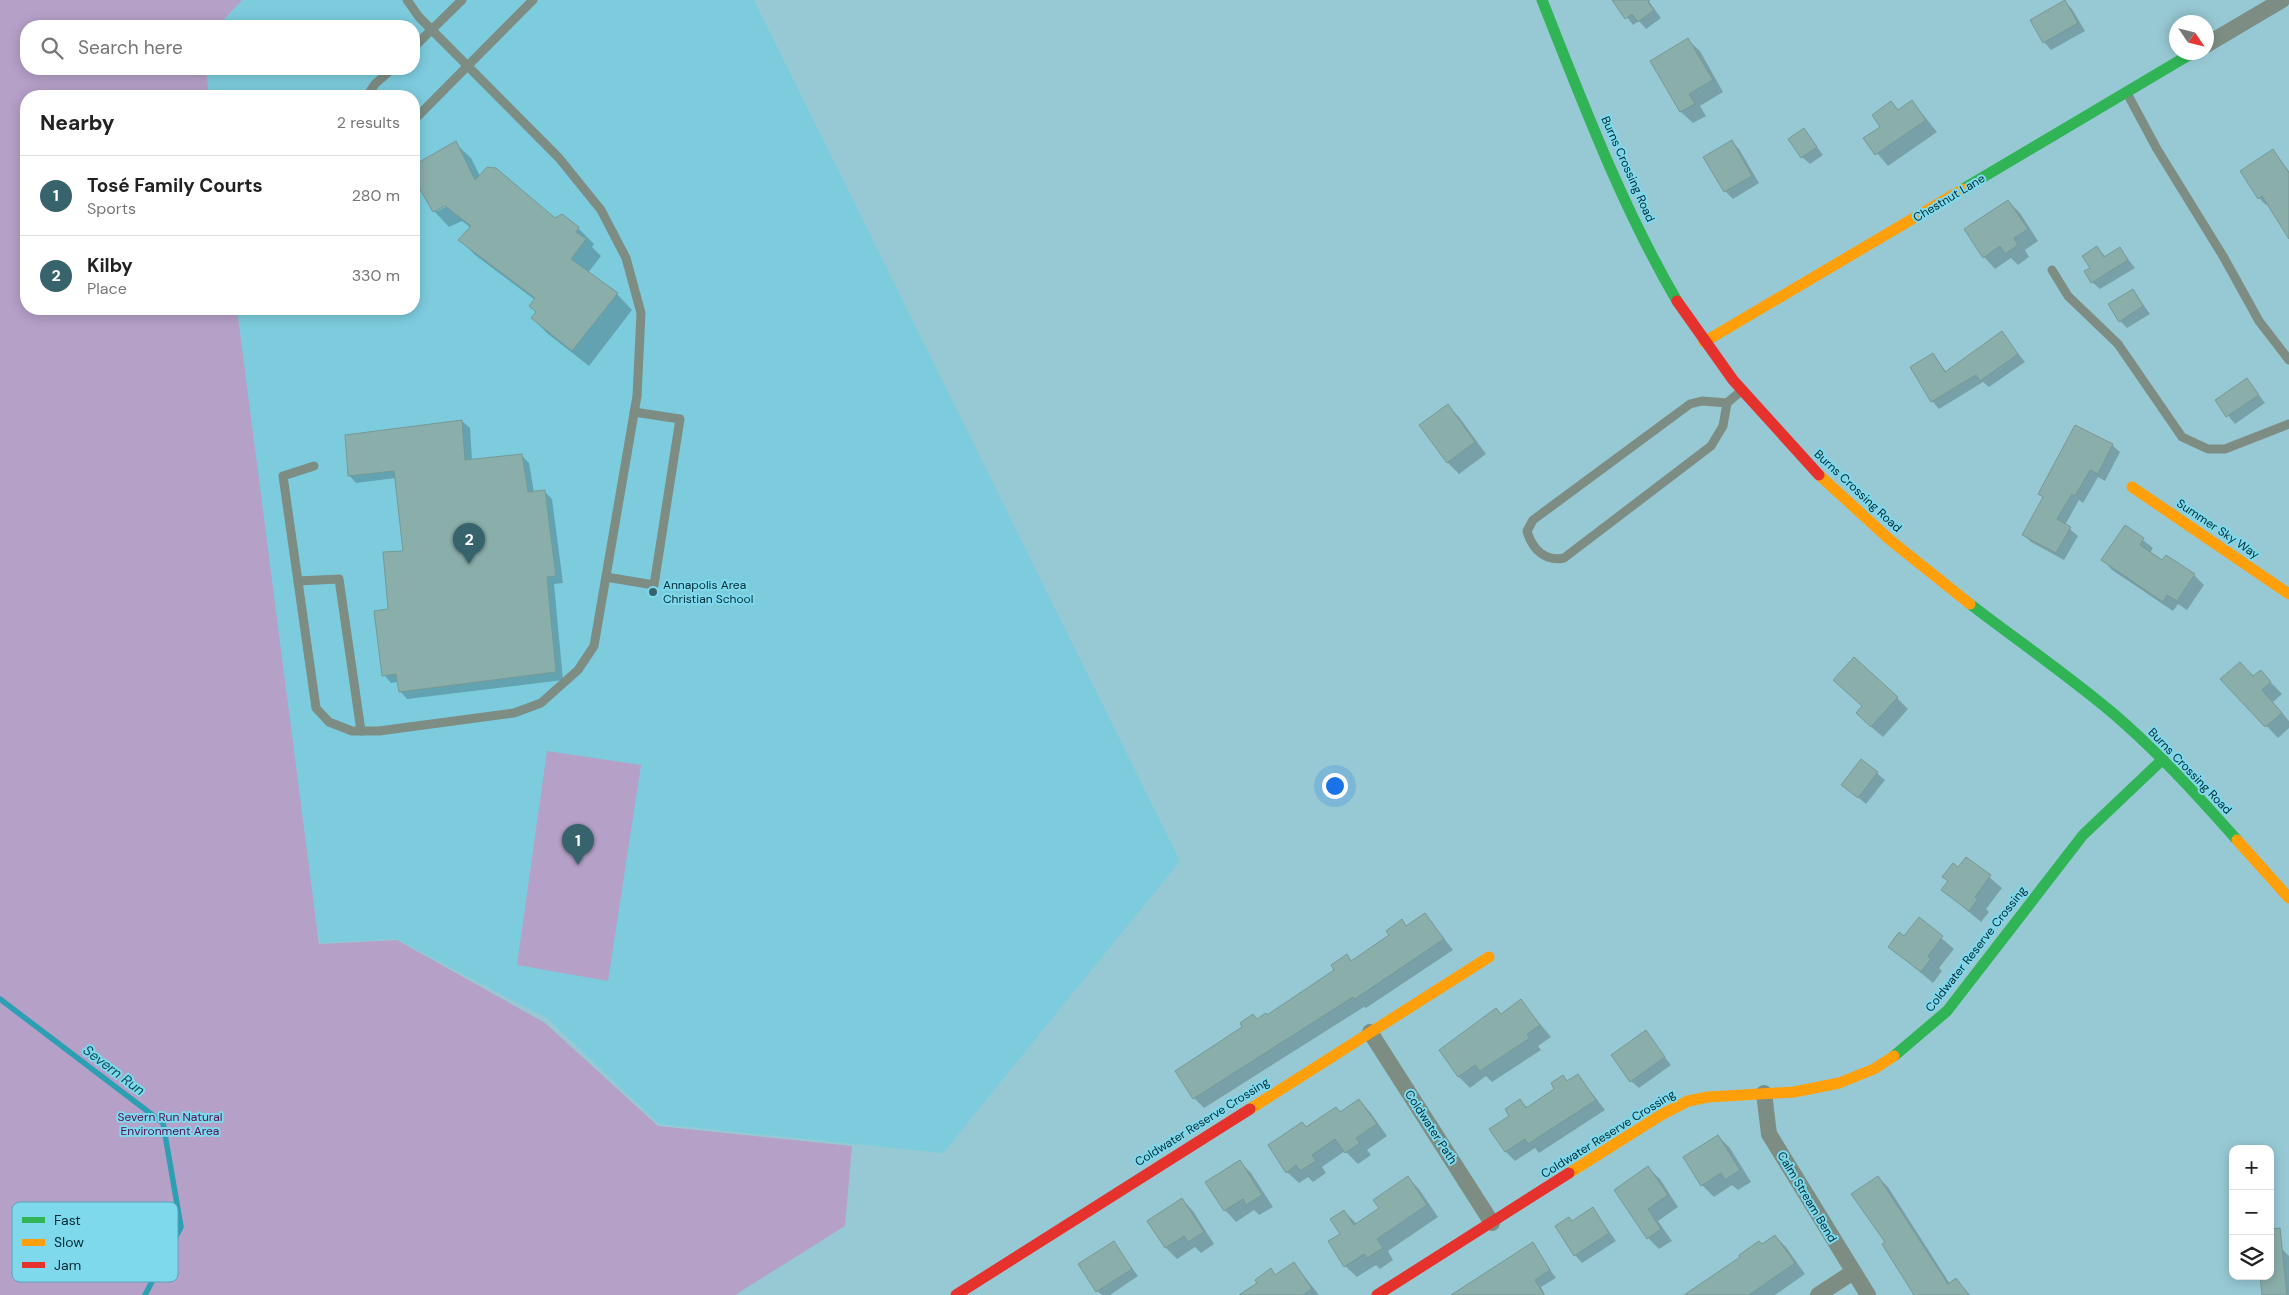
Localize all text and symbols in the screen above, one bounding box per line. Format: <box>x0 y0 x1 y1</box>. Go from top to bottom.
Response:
north arrow <box>2169 15 2214 60</box>
search box <box>20 20 420 75</box>
icon: search <box>38 34 66 62</box>
text: Search here <box>78 35 183 60</box>
text: Nearby <box>40 109 114 137</box>
text: 2 results <box>337 112 400 133</box>
street label: Burns Crossing Road <box>1597 114 1659 224</box>
street label: Chestnut Lane <box>1910 170 1988 226</box>
text: Tosé Family Courts <box>87 173 263 198</box>
text: 1 <box>53 185 59 206</box>
text: 280 m <box>352 185 400 206</box>
text: Sports <box>87 198 136 219</box>
text: Kilby <box>87 253 133 278</box>
text: 2 <box>51 265 61 286</box>
text: 330 m <box>352 265 400 286</box>
text: Place <box>87 278 127 299</box>
street label: Burns Crossing Road <box>1811 446 1905 536</box>
street label: Summer Sky Way <box>2173 495 2263 563</box>
pin: 2 <box>453 523 485 564</box>
place label: Annapolis Area Christian School <box>663 577 753 607</box>
marker: Annapolis Area Christian School <box>647 586 659 598</box>
street label: Burns Crossing Road <box>2145 724 2235 818</box>
your location <box>1322 773 1348 799</box>
pin: 1 <box>562 824 594 865</box>
street label: Coldwater Reserve Crossing <box>1922 883 2030 1015</box>
water label: Severn Run <box>80 1041 148 1099</box>
street label: Coldwater Reserve Crossing <box>1132 1074 1272 1170</box>
street label: Coldwater Reserve Crossing <box>1538 1086 1678 1182</box>
street label: Coldwater Path <box>1401 1087 1461 1167</box>
park label: Severn Run Natural Environment Area <box>118 1109 222 1139</box>
map controls <box>2229 1145 2274 1280</box>
button: + <box>2229 1145 2274 1190</box>
street label: Calm Stream Bend <box>1774 1149 1840 1245</box>
button: − <box>2229 1190 2274 1235</box>
legend <box>12 1202 178 1282</box>
text: Fast <box>54 1211 81 1229</box>
text: Slow <box>54 1233 84 1251</box>
button: layers <box>2229 1235 2274 1280</box>
text: Jam <box>54 1256 81 1274</box>

